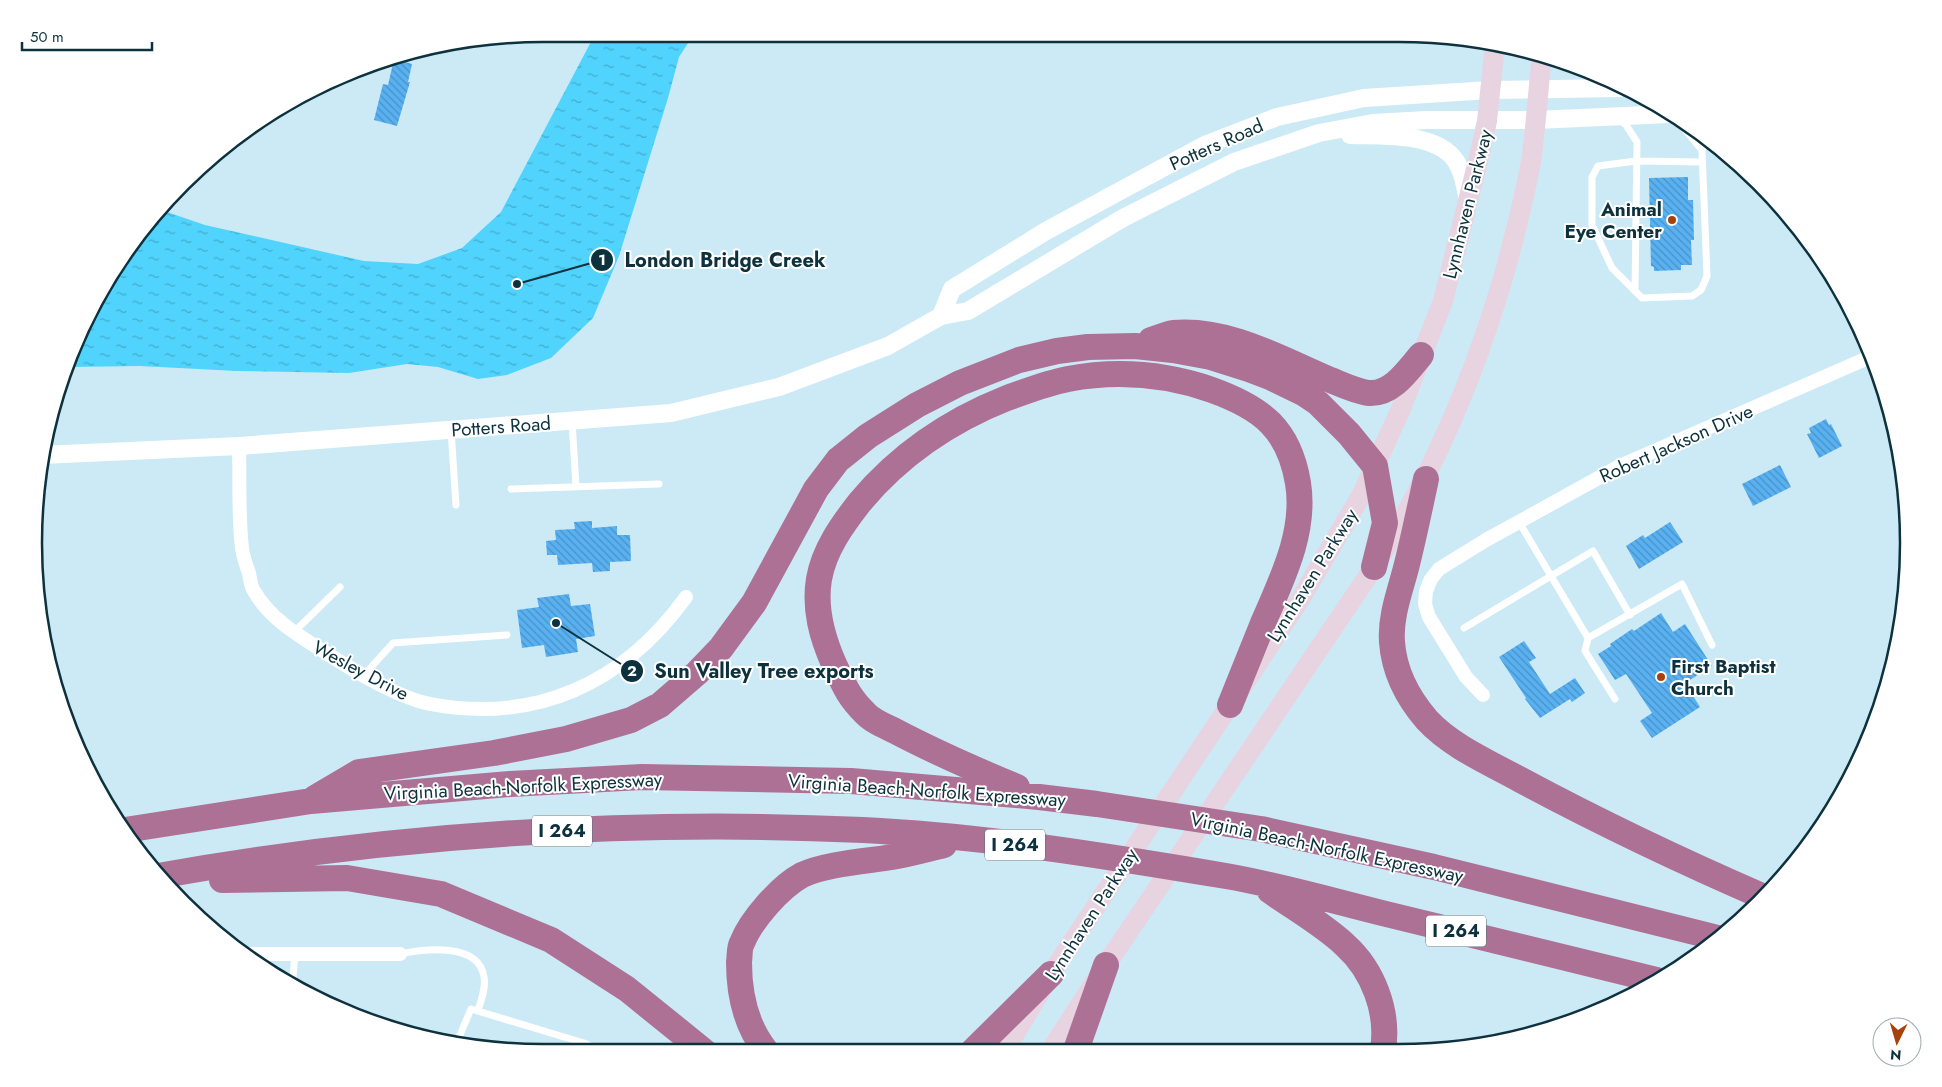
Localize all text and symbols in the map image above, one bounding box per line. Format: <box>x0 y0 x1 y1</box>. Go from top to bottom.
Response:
scale bar <box>22 20 152 52</box>
text: 50 m <box>30 26 64 48</box>
street label: Potters Road <box>1165 112 1267 177</box>
street label: Lynnhaven Parkway <box>1436 126 1499 282</box>
place label: Animal Eye Center <box>1564 196 1662 245</box>
marker: Animal Eye Center <box>1666 214 1678 226</box>
callout: London Bridge Creek <box>590 242 835 277</box>
text: London Bridge Creek <box>625 246 826 275</box>
text: 1 <box>598 249 606 271</box>
street label: Robert Jackson Drive <box>1595 397 1757 489</box>
street label: Potters Road <box>450 410 552 443</box>
street label: Lynnhaven Parkway <box>1260 503 1365 647</box>
street label: Wesley Drive <box>308 634 414 707</box>
place label: First Baptist Church <box>1671 653 1776 702</box>
callout: Sun Valley Tree exports <box>619 654 883 689</box>
text: Sun Valley Tree exports <box>654 657 874 686</box>
text: 2 <box>627 660 637 682</box>
marker: First Baptist Church <box>1655 671 1667 683</box>
street label: Virginia Beach-Norfolk Expressway <box>383 766 663 807</box>
street label: Virginia Beach-Norfolk Expressway <box>787 767 1067 814</box>
street label: Virginia Beach-Norfolk Expressway <box>1188 805 1467 890</box>
road number: I 264 <box>532 816 592 846</box>
road number: I 264 <box>985 830 1045 860</box>
street label: Lynnhaven Parkway <box>1038 842 1145 986</box>
road number: I 264 <box>1426 916 1486 946</box>
north arrow <box>1872 1017 1922 1067</box>
text: N <box>1889 1045 1902 1065</box>

